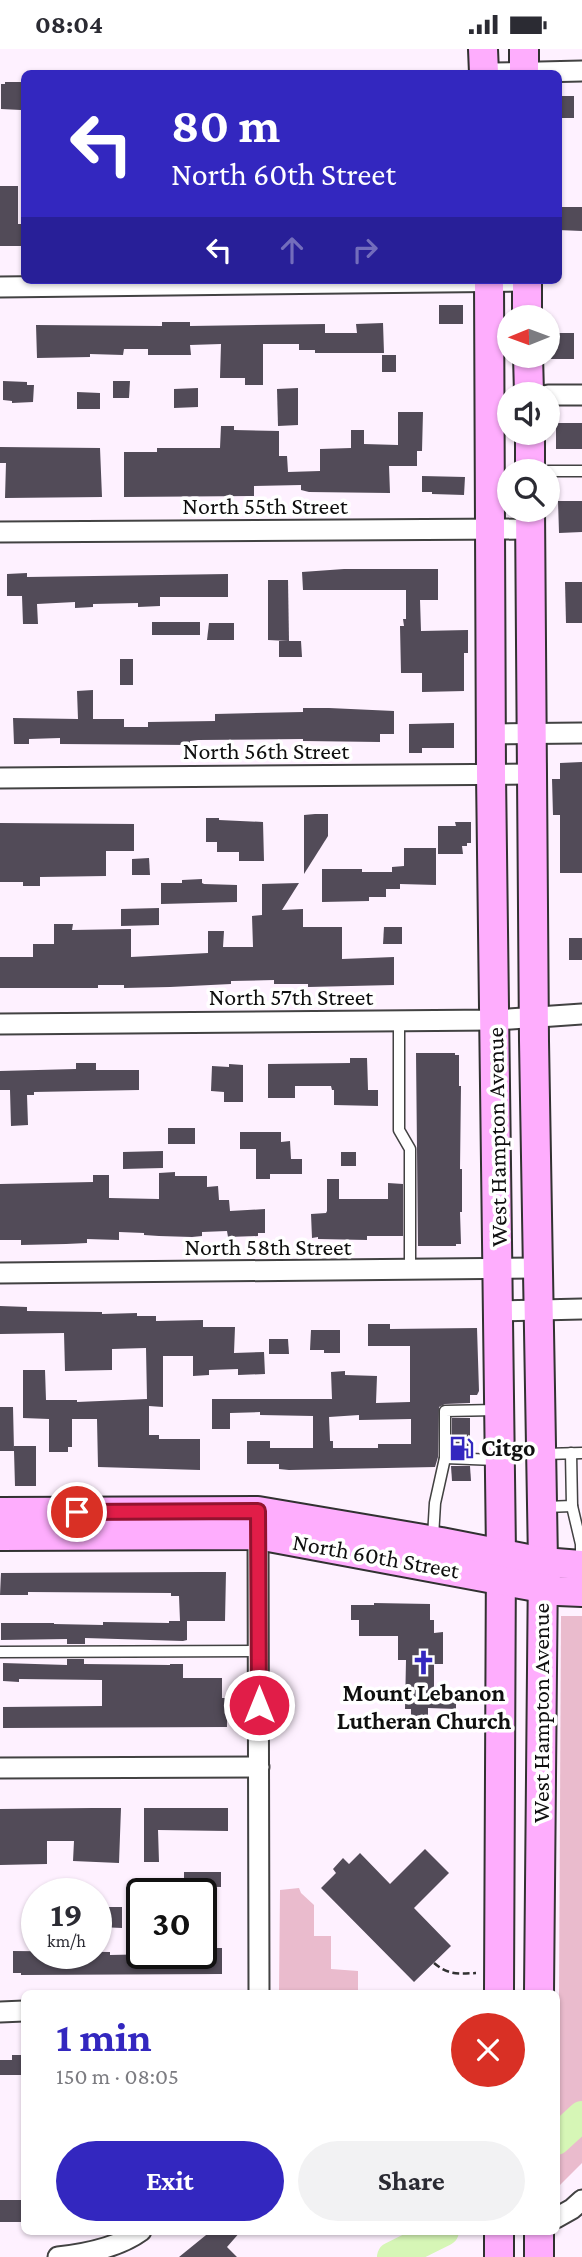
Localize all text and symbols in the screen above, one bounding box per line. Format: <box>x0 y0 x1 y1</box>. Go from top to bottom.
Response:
text: 08:04 <box>35 10 103 39</box>
icon: left <box>56 98 147 189</box>
text: 80 m <box>171 98 280 153</box>
text: North 60th Street <box>171 156 396 192</box>
icon: left <box>200 231 238 269</box>
icon: ahead <box>273 231 311 269</box>
icon: right <box>346 231 384 269</box>
north arrow <box>497 305 560 367</box>
map controls <box>497 305 560 522</box>
button: sound <box>497 382 560 445</box>
button: search <box>497 459 560 522</box>
street label: North 55th Street <box>182 492 349 519</box>
street label: North 56th Street <box>183 737 350 764</box>
street label: North 57th Street <box>209 983 374 1010</box>
street label: West Hampton Avenue <box>481 1027 512 1247</box>
street label: North 58th Street <box>184 1233 353 1260</box>
fuel station icon: Citgo <box>447 1434 475 1462</box>
place label: Citgo <box>481 1434 535 1461</box>
pin <box>47 1482 107 1542</box>
icon: arrive <box>58 1493 96 1531</box>
street label: North 60th Street <box>291 1528 463 1584</box>
street label: West Hampton Avenue <box>527 1603 554 1823</box>
church icon: Mount Lebanon Lutheran Church <box>410 1648 438 1676</box>
position arrow <box>222 1668 296 1742</box>
place label: Mount Lebanon Lutheran Church <box>337 1679 511 1734</box>
speed limit sign: 30 <box>126 1878 217 1969</box>
text: 19 <box>50 1895 83 1934</box>
text: km/h <box>47 1931 86 1951</box>
text: 1 min <box>56 2013 152 2060</box>
button: close <box>451 2013 525 2087</box>
text: 150 m · 08:05 <box>56 2063 179 2089</box>
button: Exit <box>56 2141 284 2221</box>
button: Share <box>298 2141 525 2221</box>

